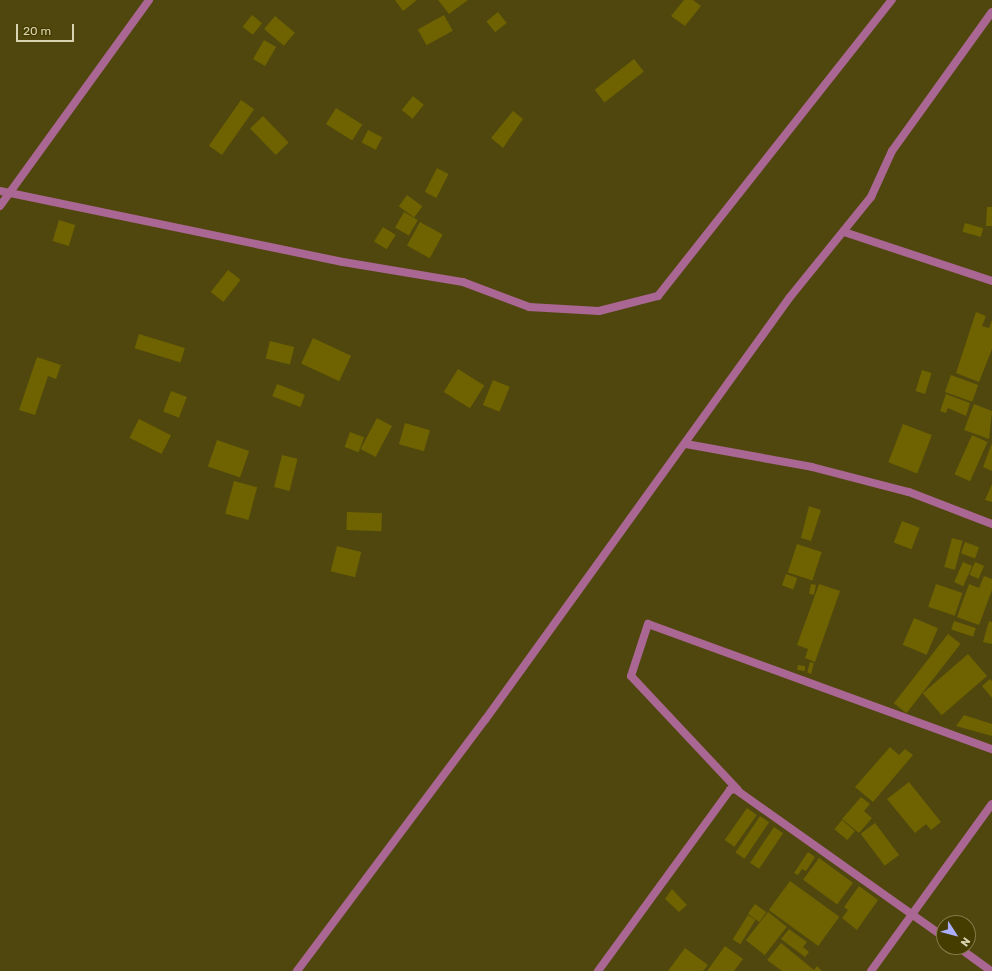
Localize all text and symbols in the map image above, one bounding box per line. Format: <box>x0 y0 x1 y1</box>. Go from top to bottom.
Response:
scale bar <box>18 16 76 42</box>
text: 20 m <box>23 24 51 38</box>
north arrow <box>936 915 976 955</box>
text: N <box>958 935 973 949</box>

